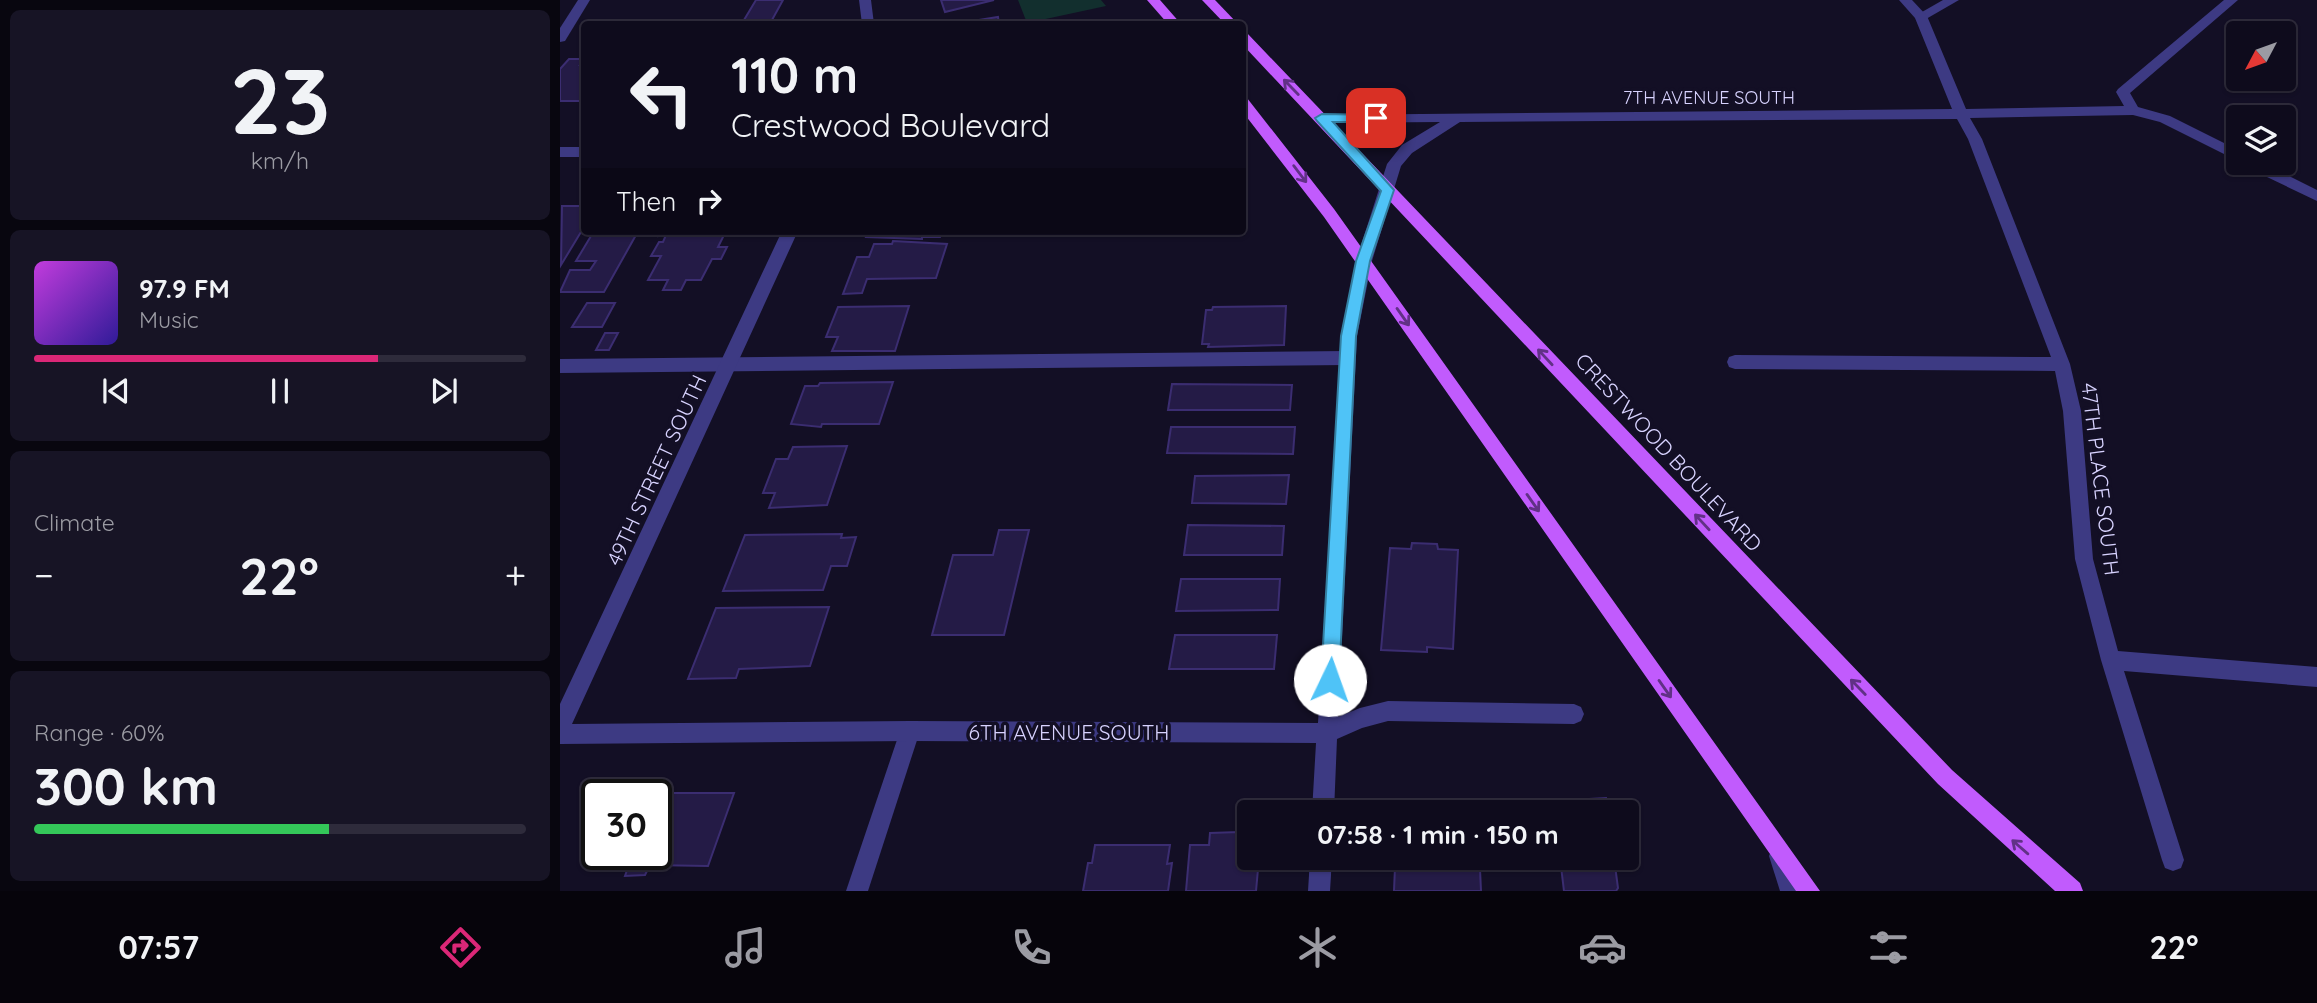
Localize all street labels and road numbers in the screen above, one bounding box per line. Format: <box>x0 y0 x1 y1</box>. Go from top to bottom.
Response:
street label: 7TH AVENUE SOUTH <box>1623 86 1795 109</box>
street label: CRESTWOOD BOULEVARD <box>1570 348 1768 556</box>
street label: 49TH STREET SOUTH <box>600 371 712 569</box>
street label: 47TH PLACE SOUTH <box>2076 381 2126 577</box>
street label: 6TH AVENUE SOUTH <box>969 719 1169 745</box>

